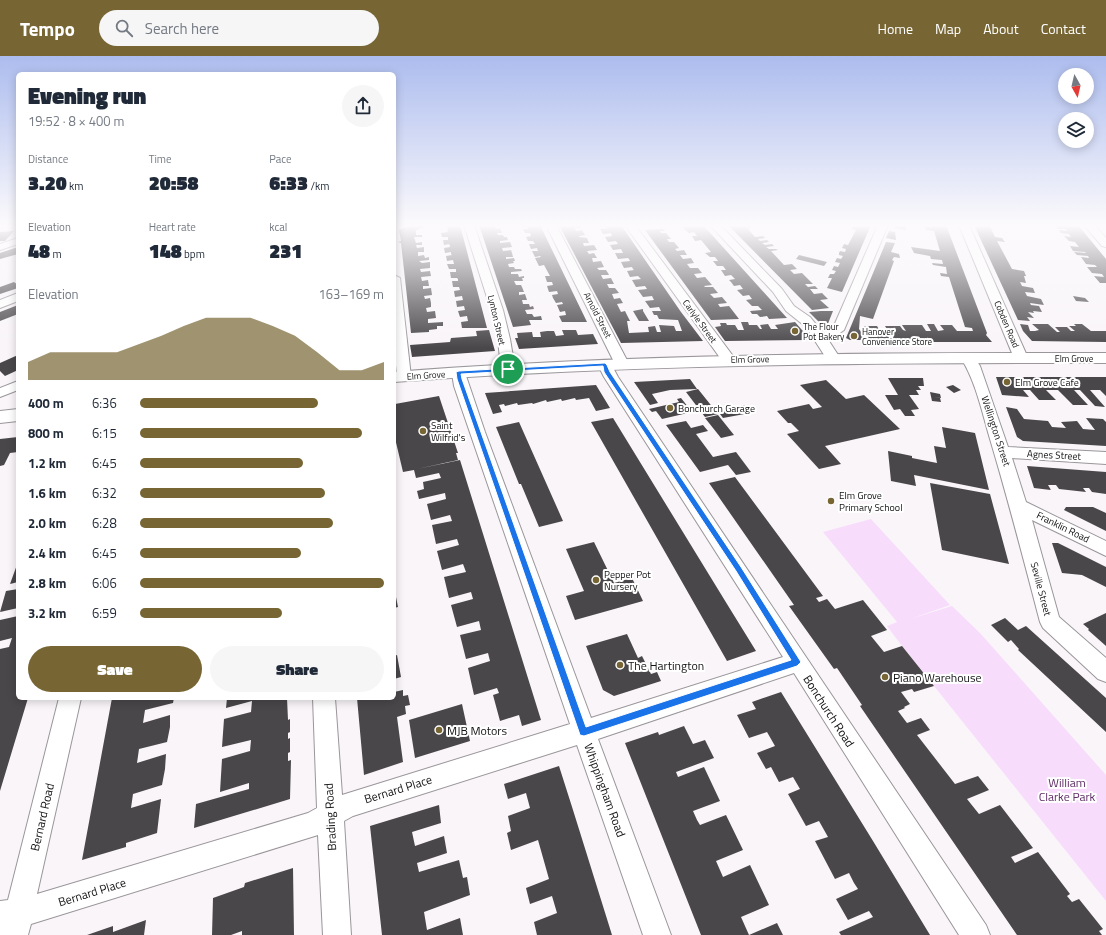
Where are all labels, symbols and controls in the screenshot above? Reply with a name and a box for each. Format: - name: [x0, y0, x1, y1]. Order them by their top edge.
- search box: [99, 10, 379, 46]
- text: Tempo: [20, 14, 75, 43]
- icon: search: [113, 17, 135, 39]
- text: Search here: [145, 17, 219, 40]
- text: Home: [878, 18, 913, 39]
- text: Map: [935, 18, 961, 39]
- text: About: [983, 18, 1019, 39]
- text: Contact: [1041, 18, 1086, 39]
- north arrow: [1058, 68, 1094, 104]
- map controls: [1058, 68, 1094, 148]
- text: Evening run: [28, 79, 146, 113]
- button: share: [342, 85, 384, 127]
- text: 19:52 · 8 × 400 m: [28, 111, 124, 131]
- button: layers: [1058, 112, 1094, 148]
- text: Distance: [28, 151, 68, 167]
- text: Time: [149, 151, 172, 167]
- text: Pace: [269, 151, 292, 167]
- text: 3.20: [28, 167, 67, 198]
- text: 20:58: [149, 167, 198, 198]
- text: 6:33: [269, 167, 308, 198]
- text: km: [67, 178, 84, 194]
- text: /km: [308, 178, 330, 194]
- text: Elevation: [28, 219, 71, 235]
- text: Heart rate: [149, 219, 196, 235]
- text: kcal: [269, 219, 287, 235]
- text: 48: [28, 235, 50, 266]
- text: 148: [149, 235, 182, 266]
- text: 231: [269, 235, 302, 266]
- text: m: [50, 246, 62, 262]
- text: bpm: [182, 246, 205, 262]
- text: Elevation: [28, 284, 79, 304]
- text: 163–169 m: [318, 284, 384, 304]
- street label: Arnold Street: [581, 290, 616, 341]
- street label: Lynton Street: [485, 294, 509, 347]
- street label: Carlyle Street: [680, 297, 721, 346]
- street label: Cobden Road: [991, 298, 1023, 350]
- place label: The Flour Pot Bakery: [803, 320, 845, 343]
- place label: Hanover Convenience Store: [862, 325, 932, 348]
- marker: The Flour Pot Bakery: [790, 326, 800, 336]
- marker: Hanover Convenience Store: [849, 331, 859, 341]
- pin: [491, 352, 525, 386]
- street label: Elm Grove: [731, 352, 770, 366]
- street label: Elm Grove: [1055, 352, 1094, 365]
- icon: arrive: [497, 358, 519, 380]
- street label: Elm Grove: [406, 367, 446, 383]
- place label: Elm Grove Cafe: [1015, 375, 1079, 390]
- marker: Elm Grove Cafe: [1002, 377, 1012, 387]
- text: 400 m: [28, 393, 64, 413]
- text: 6:36: [92, 393, 117, 413]
- street label: Wellington Street: [978, 394, 1015, 469]
- place label: Bonchurch Garage: [678, 401, 755, 416]
- marker: Bonchurch Garage: [665, 403, 675, 413]
- place label: Saint Wilfrid's: [431, 418, 466, 445]
- text: 800 m: [28, 423, 64, 443]
- text: 6:15: [92, 423, 117, 443]
- marker: Saint Wilfrid's: [418, 426, 428, 436]
- street label: Agnes Street: [1027, 446, 1082, 464]
- text: 1.2 km: [28, 453, 66, 473]
- text: 6:45: [92, 453, 117, 473]
- text: 1.6 km: [28, 483, 66, 503]
- text: 6:32: [92, 483, 117, 503]
- place label: Elm Grove Primary School: [839, 488, 902, 515]
- marker: Elm Grove Primary School: [826, 496, 836, 506]
- street label: Franklin Road: [1034, 508, 1092, 546]
- text: 2.0 km: [28, 513, 66, 533]
- text: 6:28: [92, 513, 117, 533]
- text: 2.4 km: [28, 543, 66, 563]
- text: 6:45: [92, 543, 117, 563]
- street label: Seville Street: [1027, 560, 1055, 618]
- place label: Pepper Pot Nursery: [604, 567, 651, 594]
- text: 2.8 km: [28, 573, 66, 593]
- text: 6:06: [92, 573, 117, 593]
- marker: Pepper Pot Nursery: [591, 575, 601, 585]
- text: 3.2 km: [28, 603, 66, 623]
- text: 6:59: [92, 603, 117, 623]
- button: Save: [28, 646, 202, 692]
- button: Share: [210, 646, 384, 692]
- place label: The Hartington: [628, 656, 704, 675]
- marker: The Hartington: [615, 660, 625, 670]
- place label: Piano Warehouse: [893, 668, 982, 687]
- street label: Bonchurch Road: [799, 671, 859, 751]
- marker: Piano Warehouse: [880, 672, 890, 682]
- place label: MJB Motors: [447, 721, 508, 740]
- marker: MJB Motors: [434, 725, 444, 735]
- street label: Whippingham Road: [579, 740, 631, 840]
- street label: Bernard Place: [362, 770, 434, 808]
- park label: William Clarke Park: [1039, 773, 1096, 806]
- street label: Bernard Road: [25, 781, 59, 853]
- street label: Brading Road: [319, 783, 341, 851]
- street label: Bernard Place: [56, 873, 128, 911]

